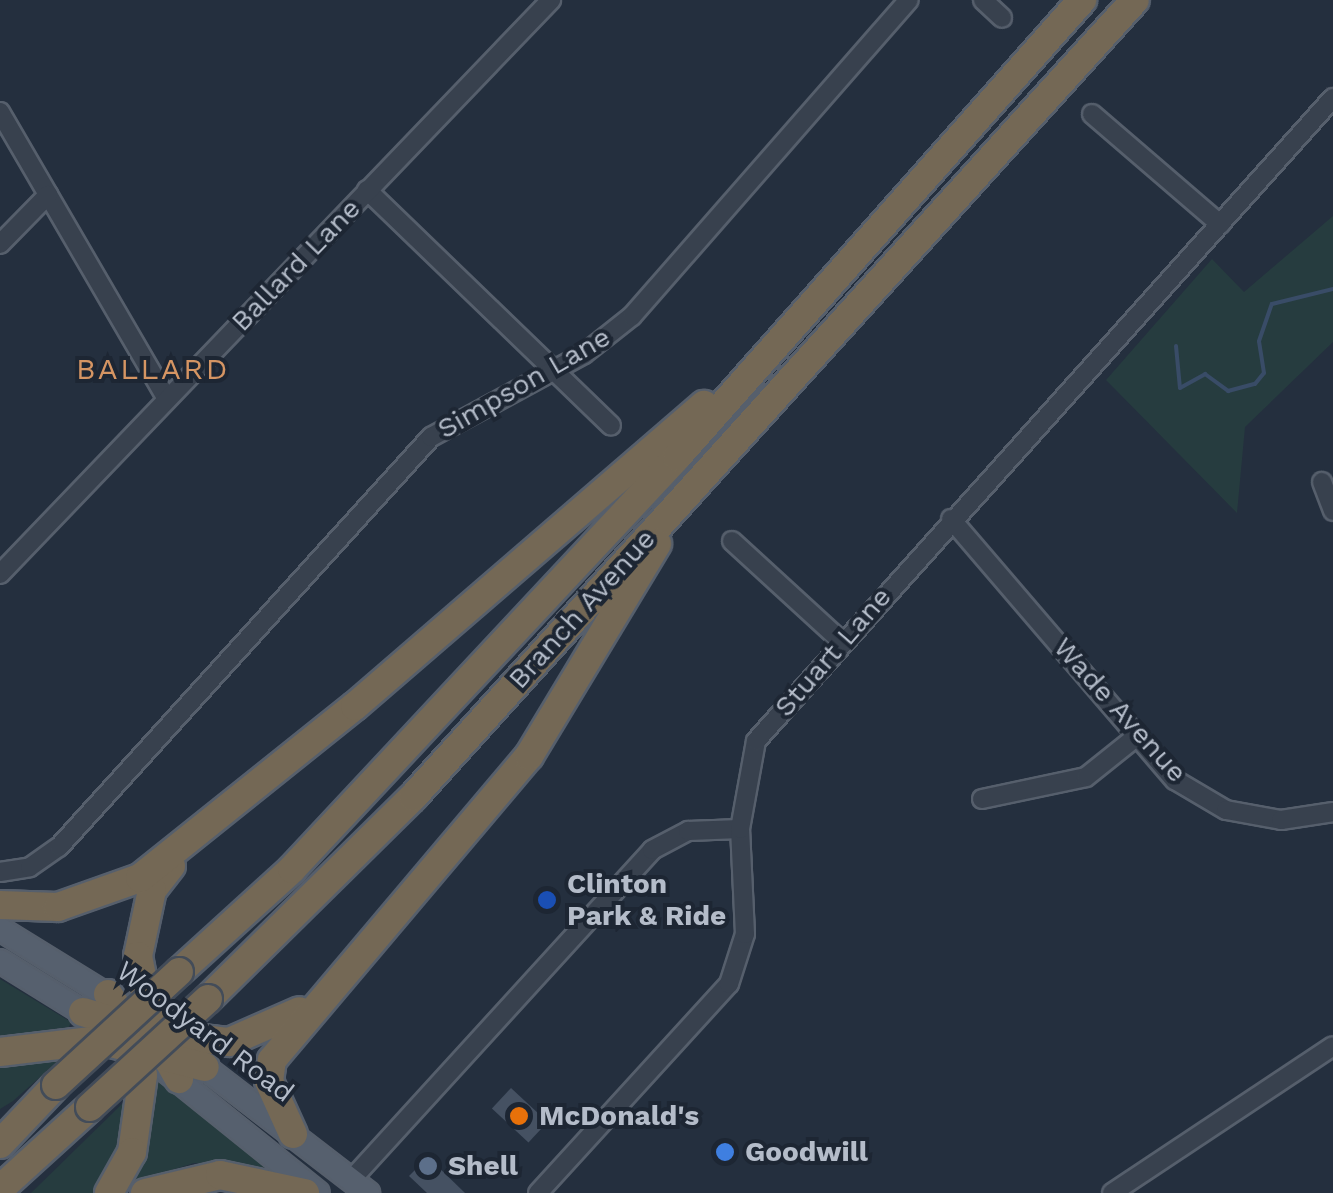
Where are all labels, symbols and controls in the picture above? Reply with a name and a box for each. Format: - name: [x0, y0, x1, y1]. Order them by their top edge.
- street label: Ballard Lane: [224, 192, 368, 338]
- street label: Simpson Lane: [432, 320, 616, 446]
- district label: BALLARD: [76, 351, 230, 387]
- street label: Branch Avenue: [501, 522, 663, 696]
- street label: Stuart Lane: [768, 580, 898, 724]
- street label: Wade Avenue: [1046, 630, 1194, 790]
- place label: Clinton Park & Ride: [567, 867, 727, 933]
- marker: Clinton Park & Ride: [536, 889, 558, 911]
- street label: Woodyard Road: [110, 954, 300, 1110]
- place label: McDonald's: [539, 1099, 699, 1133]
- marker: McDonald's: [508, 1105, 530, 1127]
- place label: Goodwill: [745, 1135, 868, 1169]
- marker: Goodwill: [714, 1141, 736, 1163]
- place label: Shell: [448, 1149, 518, 1183]
- marker: Shell: [417, 1155, 439, 1177]

